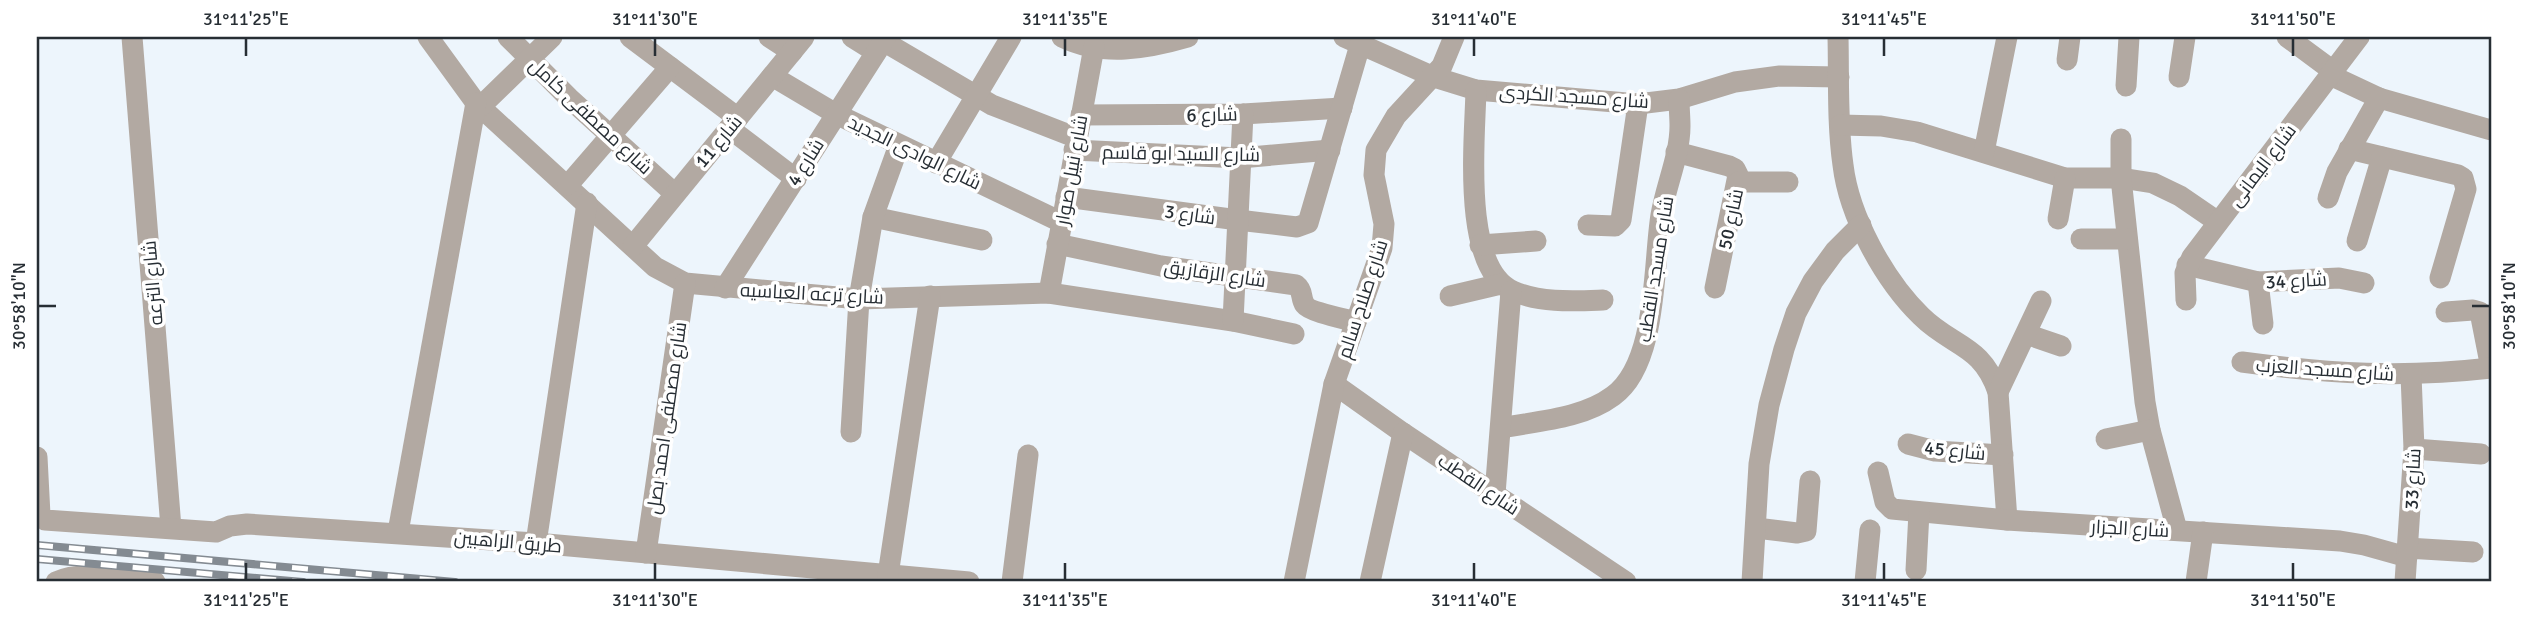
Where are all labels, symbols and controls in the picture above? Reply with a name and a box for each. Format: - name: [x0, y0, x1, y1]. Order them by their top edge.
- text: 31°11'25"E: [203, 8, 289, 30]
- text: 31°11'30"E: [612, 8, 698, 30]
- text: 31°11'35"E: [1022, 8, 1108, 30]
- text: 31°11'40"E: [1431, 8, 1517, 30]
- text: 31°11'45"E: [1841, 8, 1927, 30]
- text: 31°11'50"E: [2250, 8, 2336, 30]
- street label: شارع مصطفى كامل: [523, 53, 657, 181]
- street label: شارع مسجد الكردى: [1498, 80, 1650, 115]
- street label: شارع 6: [1186, 103, 1238, 128]
- street label: شارع 11: [690, 110, 748, 174]
- street label: شارع الوادى الجديد: [844, 110, 985, 196]
- street label: شارع نبيل صوار: [1050, 113, 1094, 228]
- street label: شارع اليمانى: [2224, 120, 2302, 212]
- street label: شارع 4: [782, 134, 830, 191]
- street label: شارع السيد ابو قاسم: [1102, 141, 1260, 168]
- street label: شارع 50: [1713, 187, 1750, 252]
- street label: شارع مسجد القطب: [1633, 194, 1680, 344]
- street label: شارع 3: [1163, 200, 1217, 231]
- street label: شارع صلاح سالم: [1332, 237, 1394, 362]
- street label: شارع الترعه: [137, 240, 170, 326]
- street label: شارع الزقازيق: [1162, 255, 1267, 294]
- text: 30°58'10"N: [8, 262, 30, 350]
- text: 30°58'10"N: [2498, 262, 2520, 350]
- street label: شارع 34: [2265, 267, 2327, 296]
- street label: شارع ترعه العباسيه: [739, 278, 885, 311]
- street label: شارع مصطفى احمد بصل: [642, 320, 693, 516]
- street label: شارع مسجد العزب: [2255, 353, 2395, 388]
- street label: شارع 45: [1923, 436, 1987, 467]
- street label: شارع 33: [2399, 448, 2428, 510]
- street label: شارع القطب: [1433, 449, 1524, 522]
- street label: شارع الجزار: [2089, 515, 2170, 544]
- street label: طريق الراهبين: [453, 525, 563, 559]
- text: 31°11'25"E: [203, 589, 289, 611]
- text: 31°11'30"E: [612, 589, 698, 611]
- text: 31°11'35"E: [1022, 589, 1108, 611]
- text: 31°11'40"E: [1431, 589, 1517, 611]
- text: 31°11'45"E: [1841, 589, 1927, 611]
- text: 31°11'50"E: [2250, 589, 2336, 611]

